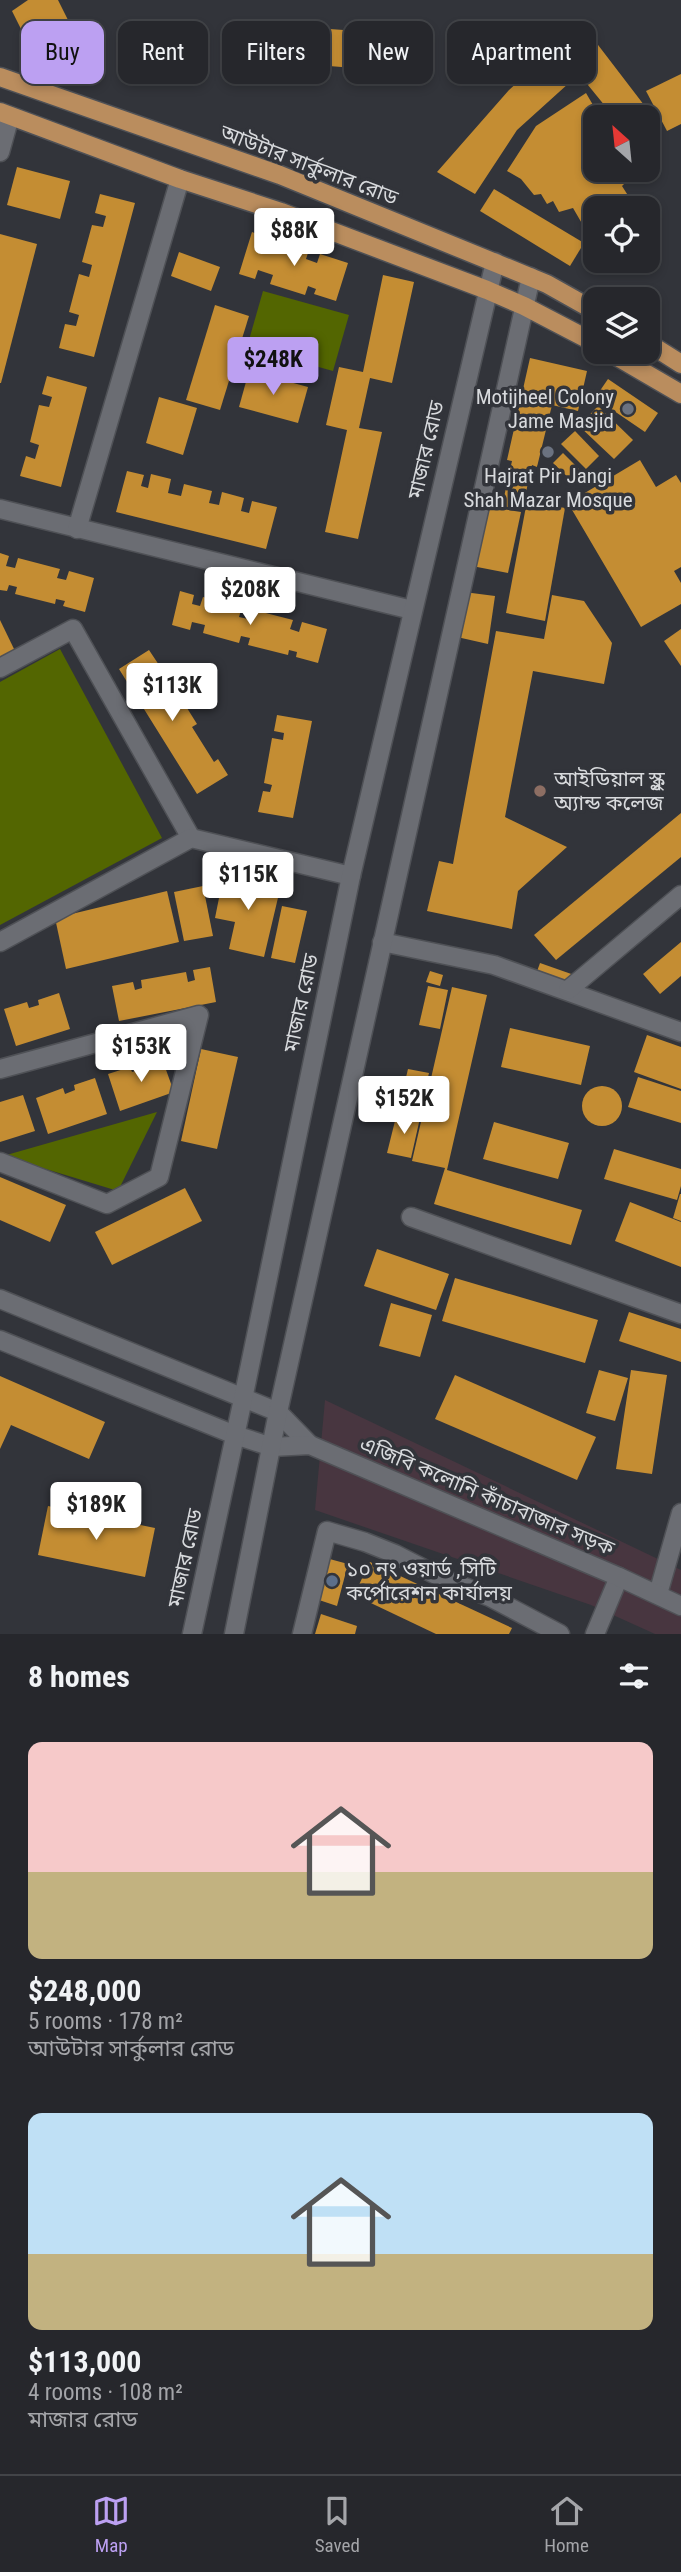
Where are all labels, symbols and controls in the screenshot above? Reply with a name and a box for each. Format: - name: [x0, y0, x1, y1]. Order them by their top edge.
- chip: Buy: [21, 21, 104, 84]
- chip: Rent: [118, 21, 208, 84]
- chip: Filters: [222, 21, 330, 84]
- chip: New: [344, 21, 433, 84]
- chip: Apartment: [447, 21, 596, 84]
- north arrow: [583, 105, 660, 182]
- map controls: [583, 105, 660, 364]
- street label: আউটার সার্কুলার রোড: [216, 119, 402, 210]
- button: locate: [583, 196, 660, 273]
- pin: $88K: [253, 208, 335, 268]
- text: $88K: [270, 217, 318, 244]
- button: layers: [583, 287, 660, 364]
- pin: $248K: [224, 338, 322, 397]
- text: $248K: [243, 346, 303, 373]
- place label: Motijheel Colony Jame Masjid: [476, 385, 614, 433]
- street label: মাজার রোড: [403, 398, 449, 502]
- marker: Motijheel Colony Jame Masjid: [620, 401, 636, 417]
- marker: Hajrat Pir Jangi Shah Mazar Mosque: [540, 444, 556, 460]
- place label: Hajrat Pir Jangi Shah Mazar Mosque: [464, 464, 633, 512]
- pin: $208K: [201, 568, 299, 627]
- text: $208K: [220, 576, 280, 603]
- pin: $113K: [123, 664, 221, 723]
- text: $113K: [142, 672, 202, 699]
- place label: আইডিয়াল স্কুল অ্যান্ড কলেজ: [553, 767, 665, 815]
- marker: আইডিয়াল স্কুল অ্যান্ড কলেজ: [532, 783, 548, 799]
- pin: $115K: [199, 852, 297, 912]
- text: $115K: [218, 861, 278, 888]
- street label: মাজার রোড: [279, 951, 323, 1055]
- pin: $153K: [92, 1024, 190, 1084]
- text: $153K: [111, 1033, 171, 1060]
- pin: $152K: [355, 1076, 453, 1136]
- text: $152K: [374, 1085, 434, 1112]
- street label: এজিবি কলোনি কাঁচাবাজার সড়ক: [356, 1431, 619, 1561]
- pin: $189K: [47, 1482, 145, 1542]
- text: $189K: [66, 1491, 126, 1518]
- street label: মাজার রোড: [163, 1506, 207, 1610]
- place label: ১০ নং ওয়ার্ড ,সিটি কর্পোরেশন কার্যালয়: [345, 1556, 513, 1605]
- marker: ১০ নং ওয়ার্ড ,সিটি কর্পোরেশন কার্যালয়: [324, 1573, 340, 1589]
- icon: filters: [615, 1657, 653, 1695]
- text: 8 homes: [28, 1659, 130, 1694]
- icon: home: [278, 1788, 404, 1914]
- text: $248,000: [28, 1973, 141, 2008]
- text: 5 rooms · 178 m²: [28, 2008, 183, 2035]
- text: আউটার সার্কুলার রোড: [28, 2035, 234, 2062]
- icon: home: [278, 2159, 404, 2285]
- text: $113,000: [28, 2344, 141, 2379]
- text: 4 rooms · 108 m²: [28, 2379, 183, 2406]
- text: মাজার রোড: [28, 2406, 138, 2433]
- tab: Map: [92, 2492, 130, 2557]
- tab: Saved: [315, 2492, 360, 2557]
- tab: Home: [544, 2492, 589, 2557]

